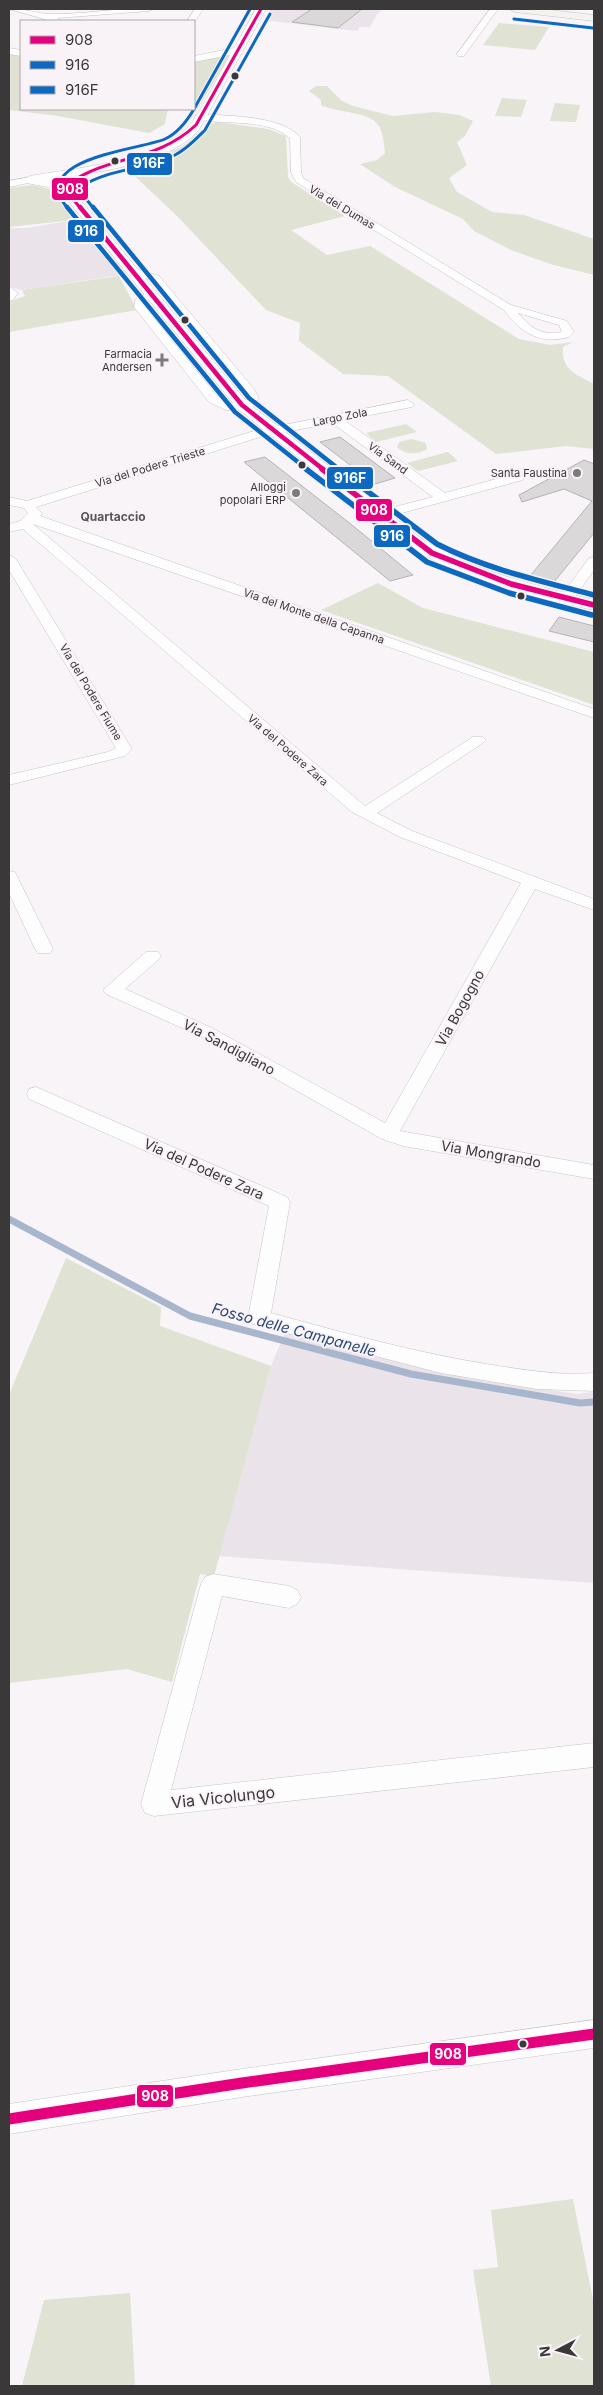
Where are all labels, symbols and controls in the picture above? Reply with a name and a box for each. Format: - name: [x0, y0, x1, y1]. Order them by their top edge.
- legend: [20, 20, 195, 110]
- text: 908: [65, 30, 93, 49]
- text: 916: [65, 55, 90, 74]
- unlabelled marker: [230, 71, 240, 81]
- text: 916F: [65, 80, 99, 99]
- line badge: 916F: [126, 152, 173, 176]
- text: 916F: [133, 154, 165, 171]
- unlabelled marker: [110, 156, 120, 166]
- line badge: 908: [51, 177, 89, 201]
- text: 908: [56, 180, 84, 197]
- street label: Via dei Dumas: [306, 182, 378, 232]
- line badge: 916: [67, 219, 105, 243]
- text: 916: [74, 222, 98, 239]
- unlabelled marker: [180, 315, 190, 325]
- place label: Farmacia Andersen: [102, 347, 152, 374]
- marker: Farmacia Andersen: [156, 354, 168, 366]
- street label: Largo Zola: [312, 405, 368, 429]
- street label: Via Sand: [365, 439, 411, 477]
- street label: Via del Podere Trieste: [93, 444, 207, 490]
- unlabelled marker: [297, 460, 307, 470]
- line badge: 916F: [326, 466, 374, 490]
- place label: Santa Faustina: [491, 466, 567, 480]
- marker: Santa Faustina: [571, 467, 583, 479]
- text: 916F: [334, 469, 366, 486]
- place label: Alloggi popolari ERP: [220, 480, 286, 507]
- marker: Alloggi popolari ERP: [290, 487, 302, 499]
- line badge: 908: [355, 498, 393, 522]
- text: 908: [360, 501, 388, 518]
- district label: Quartaccio: [80, 509, 146, 524]
- line badge: 916: [373, 524, 411, 548]
- text: 916: [380, 527, 404, 544]
- street label: Via del Monte della Capanna: [241, 585, 387, 647]
- unlabelled marker: [516, 591, 526, 601]
- street label: Via del Podere Fiume: [57, 641, 125, 743]
- street label: Via del Podere Zara: [245, 711, 331, 789]
- street label: Via Bogogno: [432, 967, 488, 1049]
- street label: Via Sandigliano: [180, 1015, 278, 1078]
- street label: Via del Podere Zara: [141, 1134, 267, 1203]
- street label: Via Mongrando: [440, 1136, 542, 1171]
- water label: Fosso delle Campanelle: [210, 1298, 378, 1361]
- street label: Via Vicolungo: [170, 1782, 276, 1812]
- unlabelled marker: [518, 2039, 528, 2049]
- line badge: 908: [429, 2042, 467, 2066]
- text: 908: [434, 2045, 462, 2062]
- line badge: 908: [136, 2084, 174, 2108]
- text: 908: [141, 2087, 169, 2104]
- north arrow: [533, 2325, 583, 2375]
- text: N: [536, 2345, 554, 2358]

